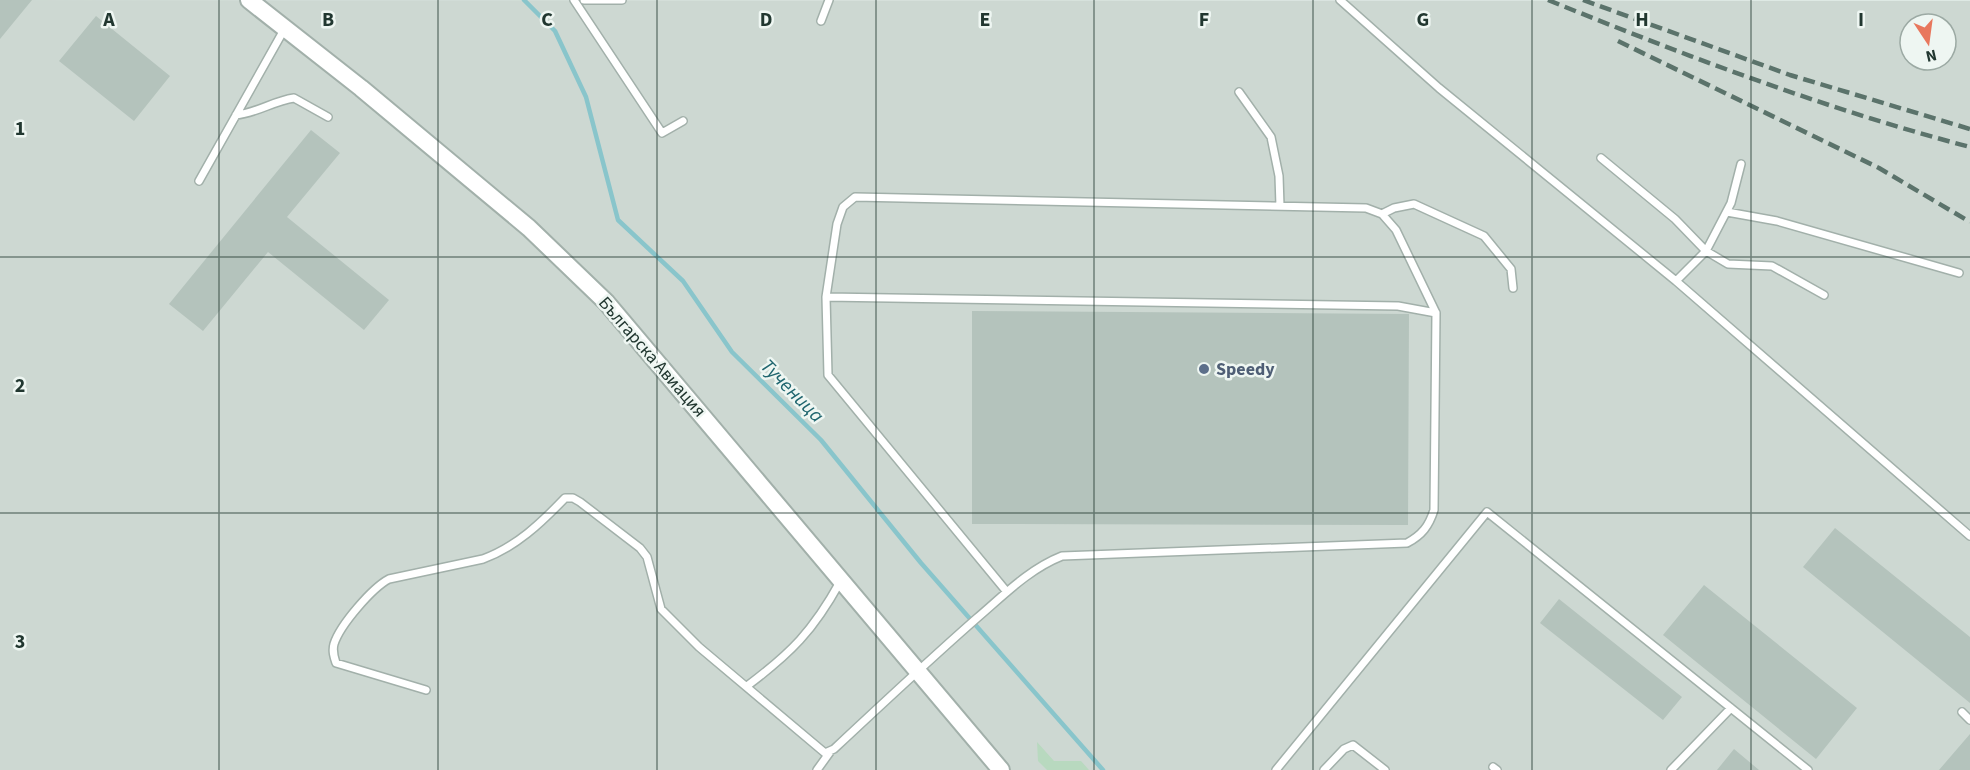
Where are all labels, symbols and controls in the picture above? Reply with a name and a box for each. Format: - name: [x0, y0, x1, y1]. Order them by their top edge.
- text: A: [102, 6, 115, 34]
- text: B: [322, 6, 334, 34]
- text: C: [541, 6, 553, 34]
- text: D: [760, 6, 772, 34]
- text: E: [980, 6, 990, 34]
- text: F: [1199, 6, 1209, 34]
- text: G: [1417, 6, 1429, 34]
- text: H: [1635, 6, 1649, 34]
- text: I: [1858, 6, 1864, 34]
- north arrow: [1898, 12, 1958, 72]
- text: N: [1923, 44, 1939, 68]
- text: 1: [15, 115, 25, 143]
- street label: Българска Авиация: [592, 291, 712, 423]
- water label: Тученица: [754, 353, 830, 429]
- place label: Speedy: [1216, 357, 1275, 382]
- marker: Speedy: [1197, 362, 1211, 376]
- text: 2: [15, 372, 25, 400]
- text: 3: [15, 628, 25, 656]

